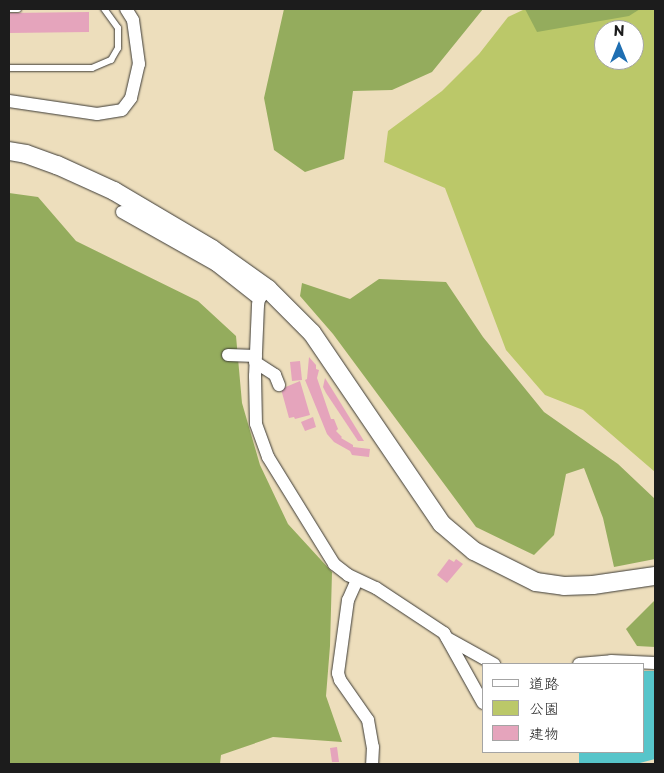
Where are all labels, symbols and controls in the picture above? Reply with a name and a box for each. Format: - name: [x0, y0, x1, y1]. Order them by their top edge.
- north arrow: [594, 20, 644, 70]
- text: N: [613, 20, 625, 41]
- legend: [482, 663, 644, 753]
- text: 道路: [529, 671, 559, 694]
- text: 公園: [529, 696, 559, 719]
- text: 建物: [529, 721, 559, 744]

